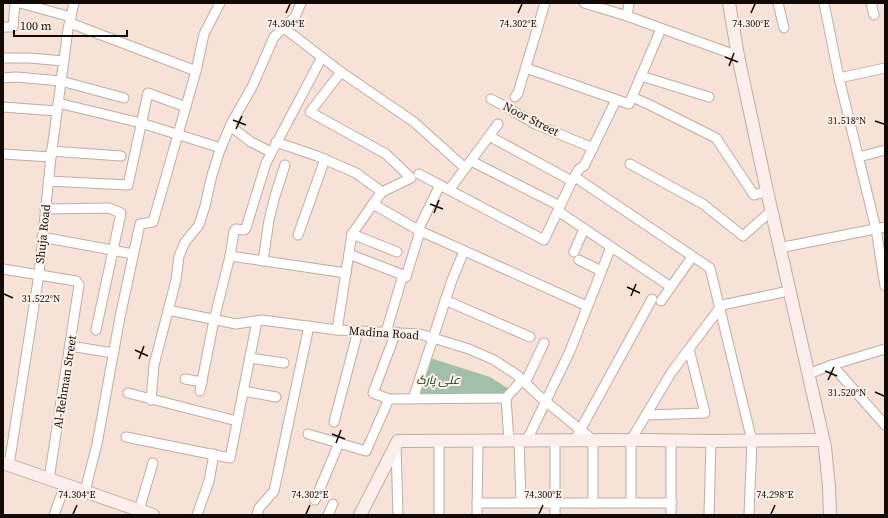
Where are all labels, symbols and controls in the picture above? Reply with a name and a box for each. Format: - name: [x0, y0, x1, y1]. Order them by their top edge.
- scale bar: [14, 12, 127, 38]
- text: 74.304°E: [267, 17, 305, 30]
- text: 74.302°E: [499, 17, 537, 30]
- text: 74.300°E: [732, 17, 770, 30]
- text: 100 m: [20, 18, 52, 34]
- street label: Noor Street: [500, 98, 562, 140]
- text: 31.518°N: [828, 114, 866, 127]
- street label: Shuja Road: [32, 203, 54, 264]
- text: 31.522°N: [22, 292, 60, 305]
- street label: Madina Road: [348, 323, 420, 343]
- street label: Al-Rehman Street: [50, 334, 80, 430]
- park label: علی پارک: [416, 372, 461, 388]
- text: 31.520°N: [828, 386, 866, 399]
- text: 74.304°E: [58, 488, 96, 501]
- text: 74.302°E: [291, 488, 329, 501]
- text: 74.300°E: [524, 488, 562, 501]
- text: 74.298°E: [756, 488, 794, 501]

